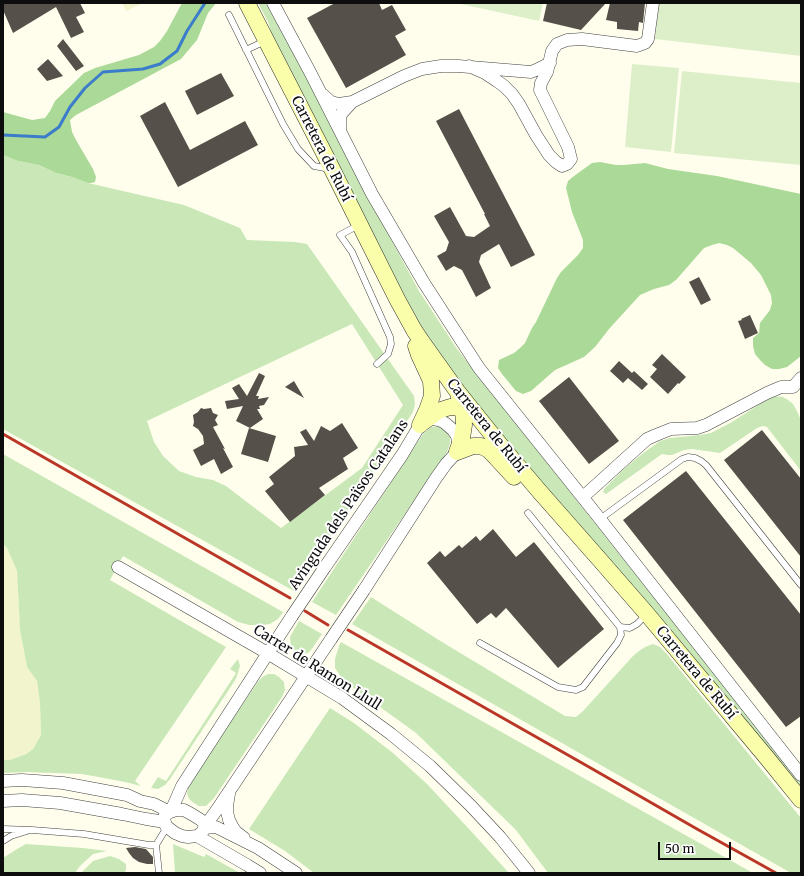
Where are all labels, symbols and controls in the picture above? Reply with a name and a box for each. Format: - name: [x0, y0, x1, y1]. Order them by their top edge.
- street label: Carretera de Rubí: [287, 94, 355, 204]
- street label: Carretera de Rubí: [443, 376, 529, 476]
- street label: Avinguda dels Països Catalans: [286, 417, 412, 593]
- street label: Carrer de Ramon Llull: [250, 622, 384, 714]
- street label: Carretera de Rubí: [652, 623, 740, 723]
- scale bar: [660, 834, 733, 860]
- text: 50 m: [665, 841, 694, 856]

